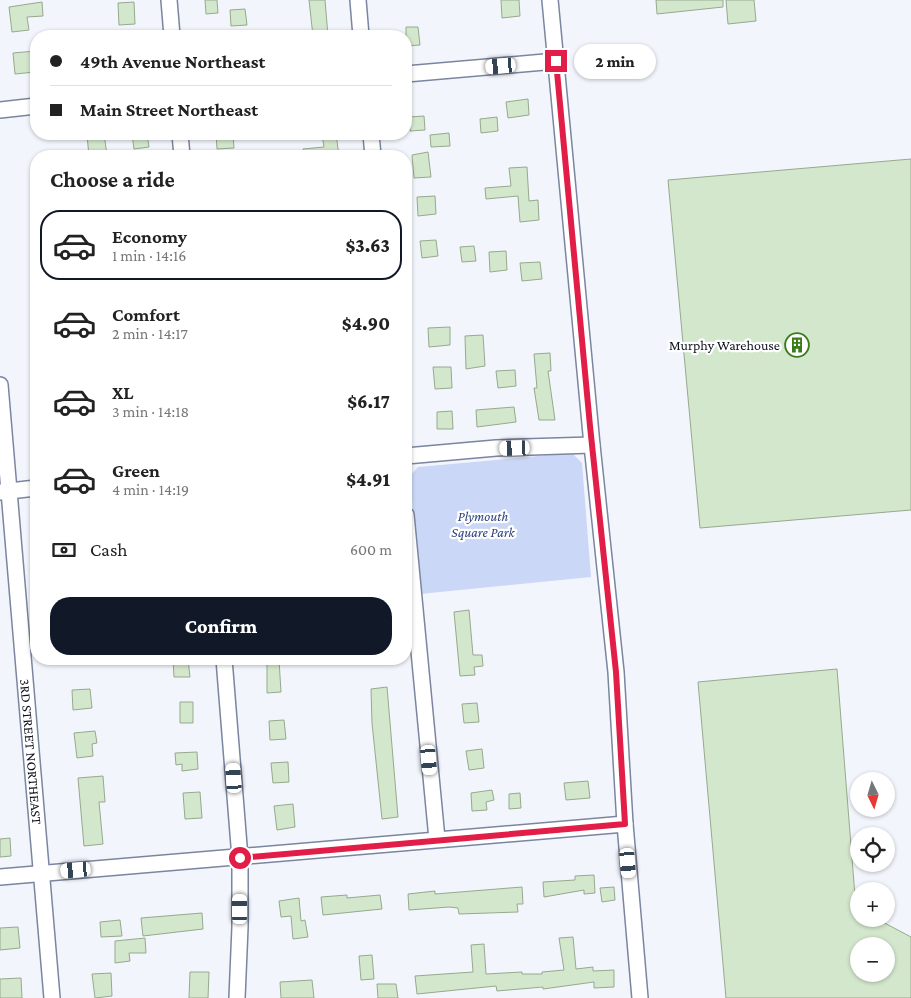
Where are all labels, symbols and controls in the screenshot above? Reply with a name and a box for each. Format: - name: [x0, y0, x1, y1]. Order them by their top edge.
- callout: 2 min: [574, 44, 656, 78]
- route end: [545, 50, 567, 72]
- text: 49th Avenue Northeast: [80, 51, 265, 72]
- text: 2 min: [595, 53, 635, 70]
- car: [485, 57, 516, 75]
- text: Main Street Northeast: [80, 99, 258, 120]
- text: Choose a ride: [50, 167, 175, 192]
- icon: car: [52, 223, 97, 268]
- text: Economy: [112, 226, 187, 247]
- text: $3.63: [346, 235, 390, 256]
- text: 1 min · 14:16: [112, 247, 186, 264]
- icon: car: [52, 301, 97, 346]
- text: Comfort: [112, 304, 180, 325]
- text: $4.90: [342, 313, 390, 334]
- text: 2 min · 14:17: [112, 325, 188, 342]
- building icon: Murphy Warehouse: [784, 332, 810, 358]
- place label: Murphy Warehouse: [669, 337, 780, 353]
- icon: car: [52, 379, 97, 424]
- text: XL: [112, 382, 134, 403]
- text: $6.17: [347, 391, 390, 412]
- text: 3 min · 14:18: [112, 403, 189, 420]
- car: [499, 440, 530, 456]
- icon: car: [52, 457, 97, 502]
- text: Green: [112, 460, 160, 481]
- text: $4.91: [346, 469, 390, 490]
- text: 4 min · 14:19: [112, 481, 189, 498]
- park label: Plymouth Square Park: [451, 508, 516, 540]
- icon: cash: [50, 536, 78, 564]
- text: Cash: [90, 539, 128, 560]
- text: 600 m: [350, 541, 392, 558]
- button: Confirm: [50, 597, 392, 655]
- street label: 3RD STREET NORTHEAST: [17, 678, 45, 826]
- car: [420, 744, 437, 776]
- car: [225, 763, 242, 793]
- north arrow: [850, 772, 895, 818]
- map controls: [850, 772, 895, 982]
- button: locate: [850, 827, 895, 872]
- route start: [229, 847, 251, 869]
- car: [619, 847, 636, 879]
- car: [60, 861, 91, 879]
- button: +: [850, 882, 895, 927]
- car: [232, 894, 247, 924]
- button: −: [850, 937, 895, 982]

